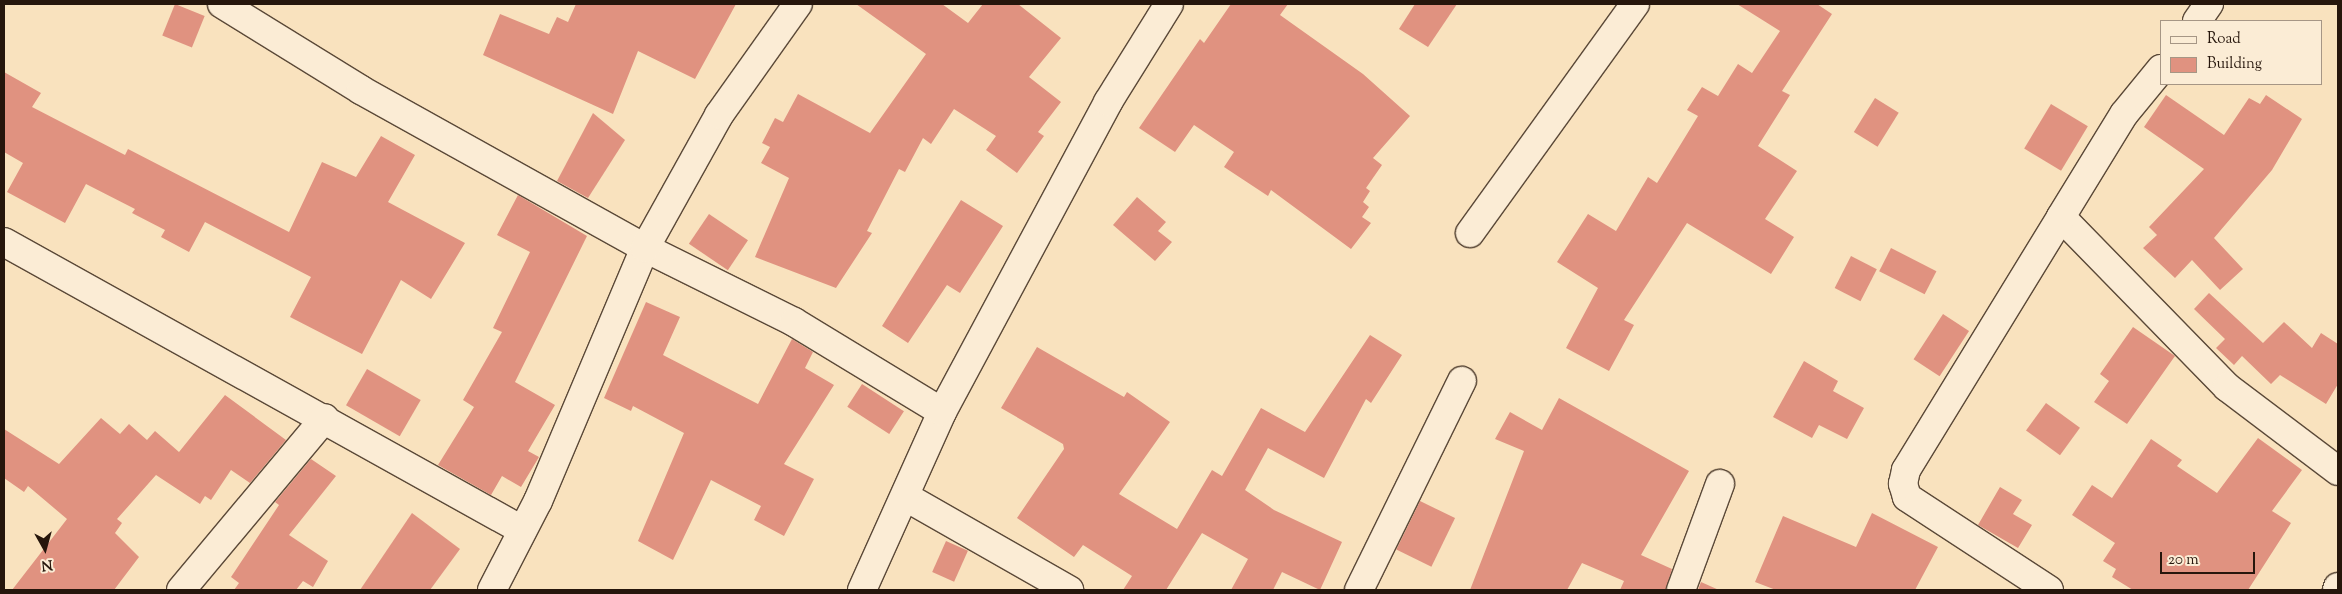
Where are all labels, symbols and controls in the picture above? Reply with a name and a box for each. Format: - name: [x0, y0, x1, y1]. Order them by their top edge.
- legend: [2160, 20, 2322, 85]
- text: Road: [2207, 29, 2241, 50]
- text: Building: [2207, 54, 2262, 75]
- north arrow: [20, 524, 70, 574]
- scale bar: [2162, 542, 2257, 574]
- text: 20 m: [2168, 550, 2199, 571]
- text: N: [40, 553, 54, 574]

